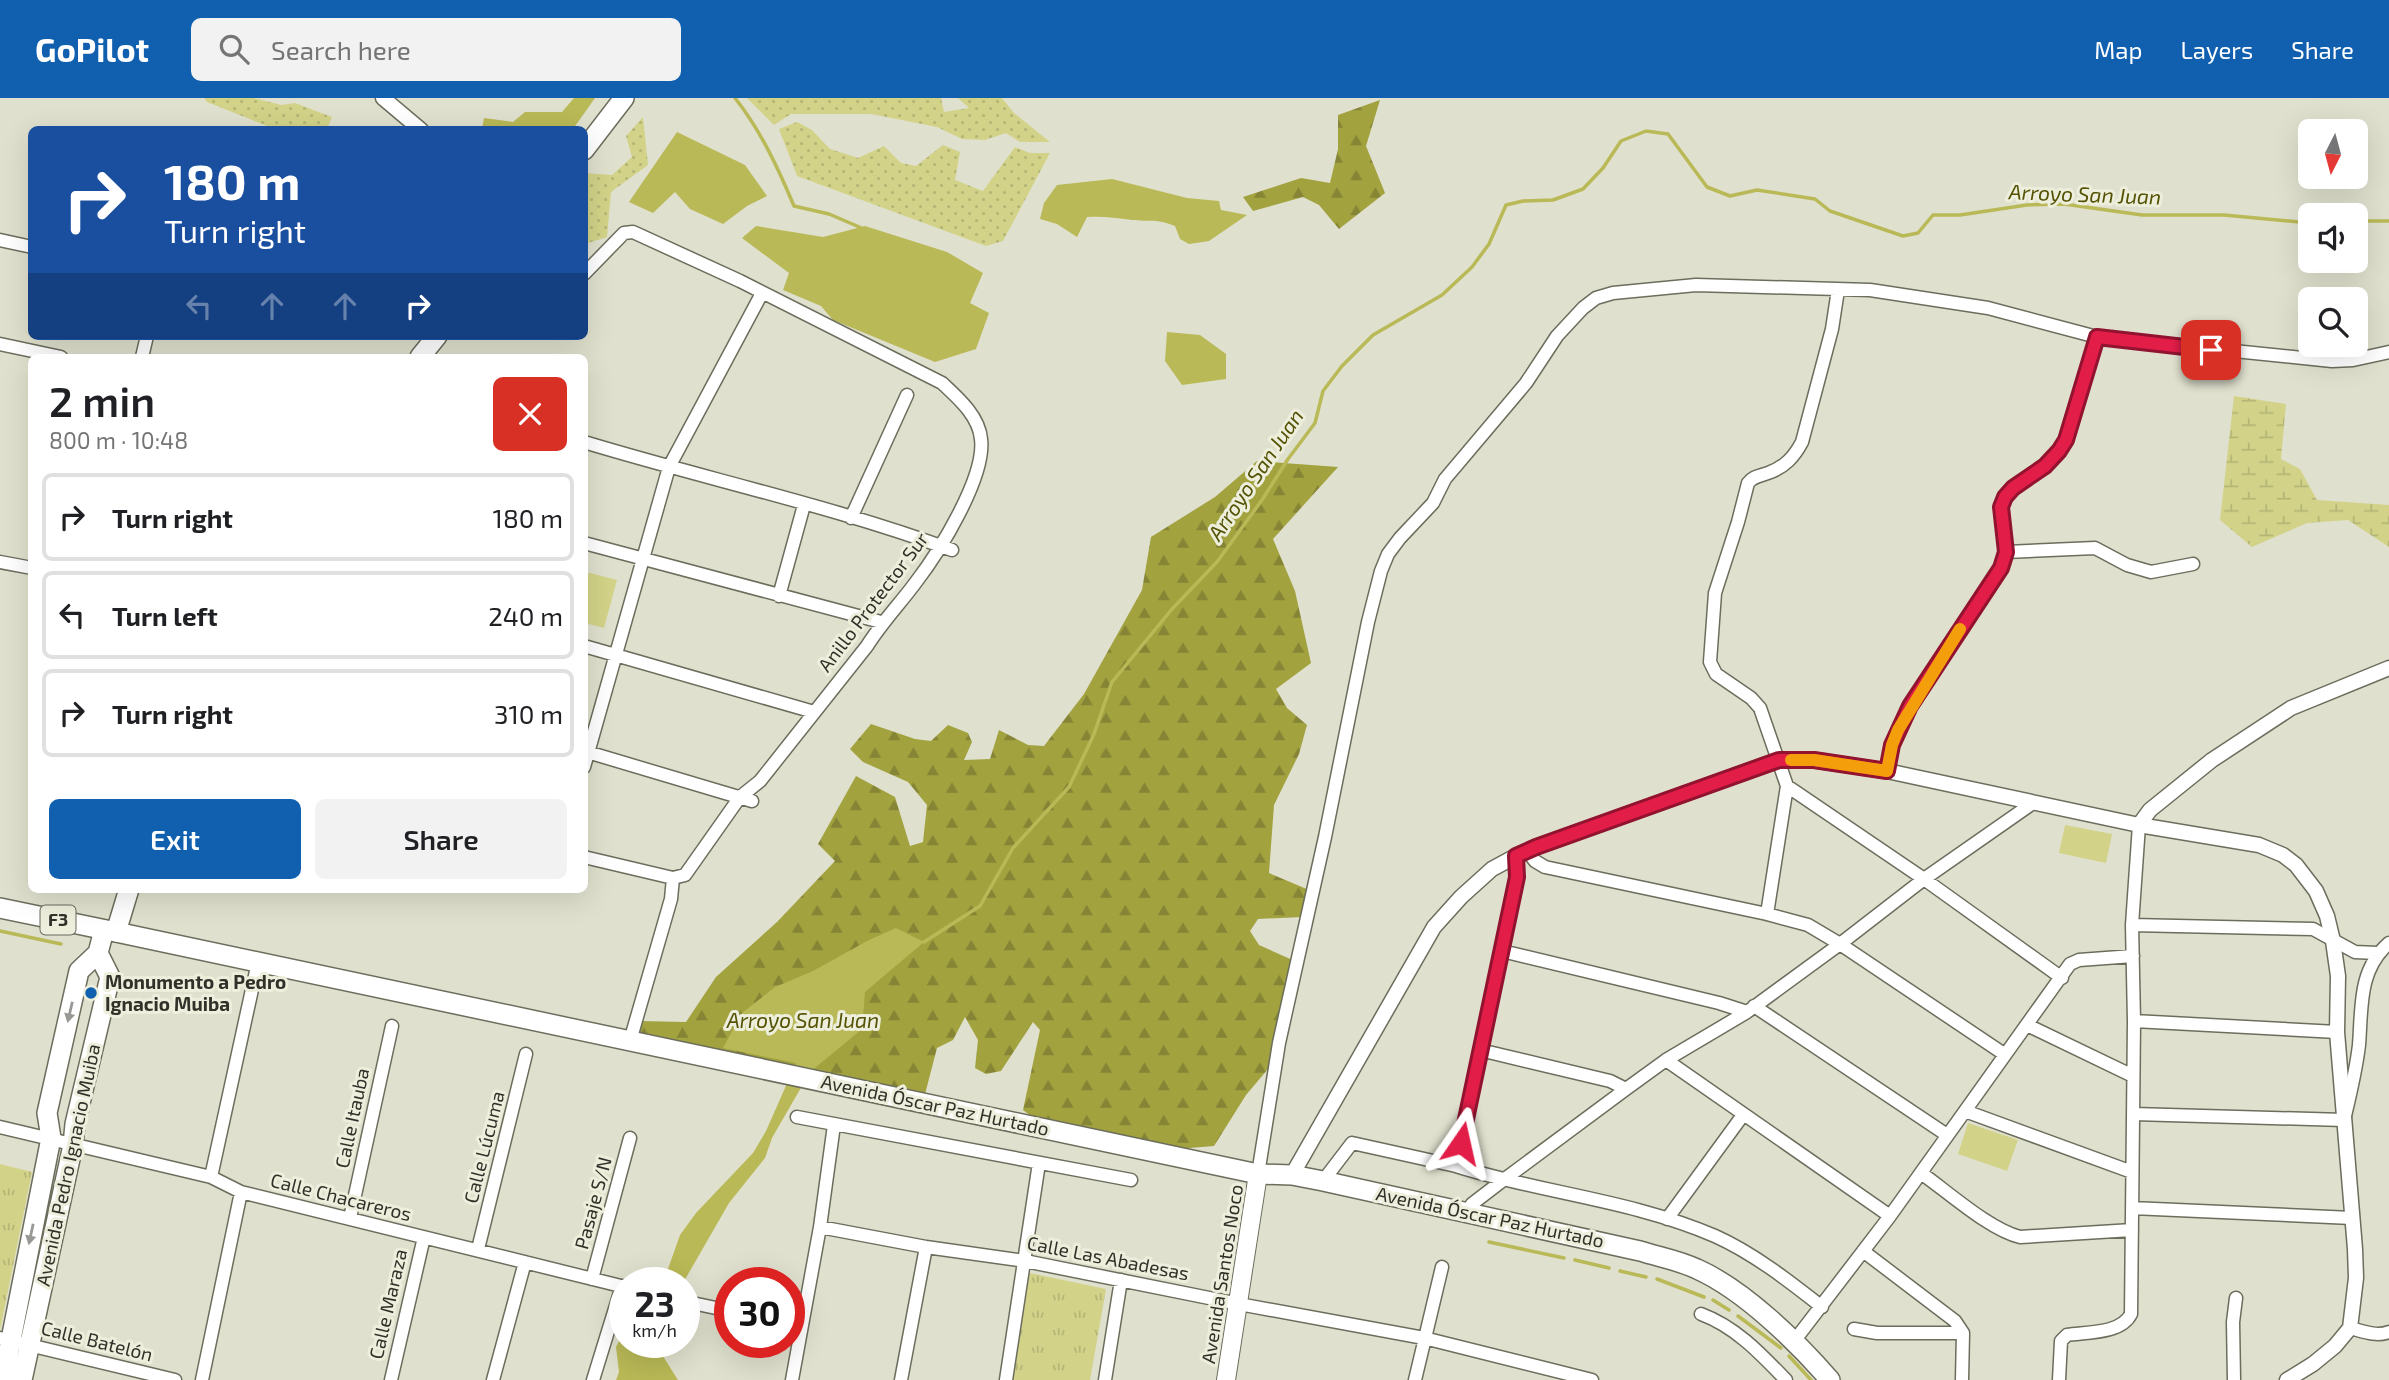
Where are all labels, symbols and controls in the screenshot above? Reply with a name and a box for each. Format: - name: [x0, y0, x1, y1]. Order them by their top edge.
- search box: [191, 18, 681, 81]
- text: GoPilot: [35, 29, 149, 69]
- icon: search: [215, 30, 253, 68]
- text: Search here: [271, 34, 411, 65]
- text: Map: [2094, 35, 2142, 64]
- text: Layers: [2180, 35, 2253, 64]
- text: Share: [2291, 35, 2354, 64]
- north arrow: [2298, 119, 2368, 189]
- map controls: [2298, 119, 2368, 357]
- text: 180 m: [164, 151, 300, 210]
- icon: right: [49, 154, 140, 245]
- water label: Arroyo San Juan: [2007, 178, 2162, 210]
- button: sound: [2298, 203, 2368, 273]
- text: Turn right: [164, 211, 306, 249]
- icon: left: [180, 287, 218, 325]
- icon: ahead: [253, 287, 291, 325]
- icon: ahead: [326, 287, 364, 325]
- icon: right: [399, 287, 437, 325]
- button: search: [2298, 287, 2368, 357]
- pin: [2181, 320, 2241, 380]
- icon: arrive: [2192, 331, 2230, 369]
- text: 2 min: [49, 375, 155, 425]
- button: close: [493, 377, 567, 451]
- water label: Arroyo San Juan: [1201, 404, 1309, 546]
- text: 800 m · 10:48: [49, 426, 188, 454]
- icon: right: [53, 498, 91, 536]
- text: Turn right: [112, 502, 233, 533]
- text: 180 m: [493, 502, 563, 533]
- street label: Anillo Protector Sur: [813, 527, 933, 676]
- icon: left: [53, 596, 91, 634]
- text: Turn left: [112, 600, 218, 631]
- text: 240 m: [488, 600, 563, 631]
- icon: right: [53, 694, 91, 732]
- text: Turn right: [112, 698, 233, 729]
- text: 310 m: [494, 698, 563, 729]
- button: Exit: [49, 799, 301, 879]
- button: Share: [315, 799, 567, 879]
- road number: F3: [41, 906, 76, 934]
- place label: Monumento a Pedro Ignacio Muiba: [105, 970, 286, 1015]
- marker: Monumento a Pedro Ignacio Muiba: [83, 985, 99, 1001]
- one-way arrow: [64, 1001, 75, 1023]
- water label: Arroyo San Juan: [726, 1007, 879, 1033]
- street label: Avenida Pedro Ignacio Muiba: [31, 1042, 104, 1288]
- street label: Calle Itauba: [330, 1066, 373, 1170]
- street label: Avenida Óscar Paz Hurtado: [819, 1069, 1051, 1140]
- street label: Calle Lúcuma: [458, 1088, 509, 1205]
- position arrow: [1424, 1106, 1498, 1180]
- street label: Pasaje S/N: [569, 1154, 616, 1252]
- street label: Calle Chacareros: [268, 1168, 414, 1225]
- street label: Avenida Óscar Paz Hurtado: [1374, 1181, 1606, 1252]
- street label: Avenida Santos Noco: [1196, 1183, 1247, 1365]
- one-way arrow: [26, 1223, 37, 1245]
- street label: Calle Las Abadesas: [1025, 1231, 1191, 1284]
- street label: Calle Maraza: [364, 1247, 411, 1361]
- speed limit sign: 30: [714, 1267, 805, 1358]
- text: 23: [634, 1282, 675, 1324]
- street label: Calle Batelón: [39, 1316, 155, 1365]
- text: km/h: [632, 1319, 677, 1341]

